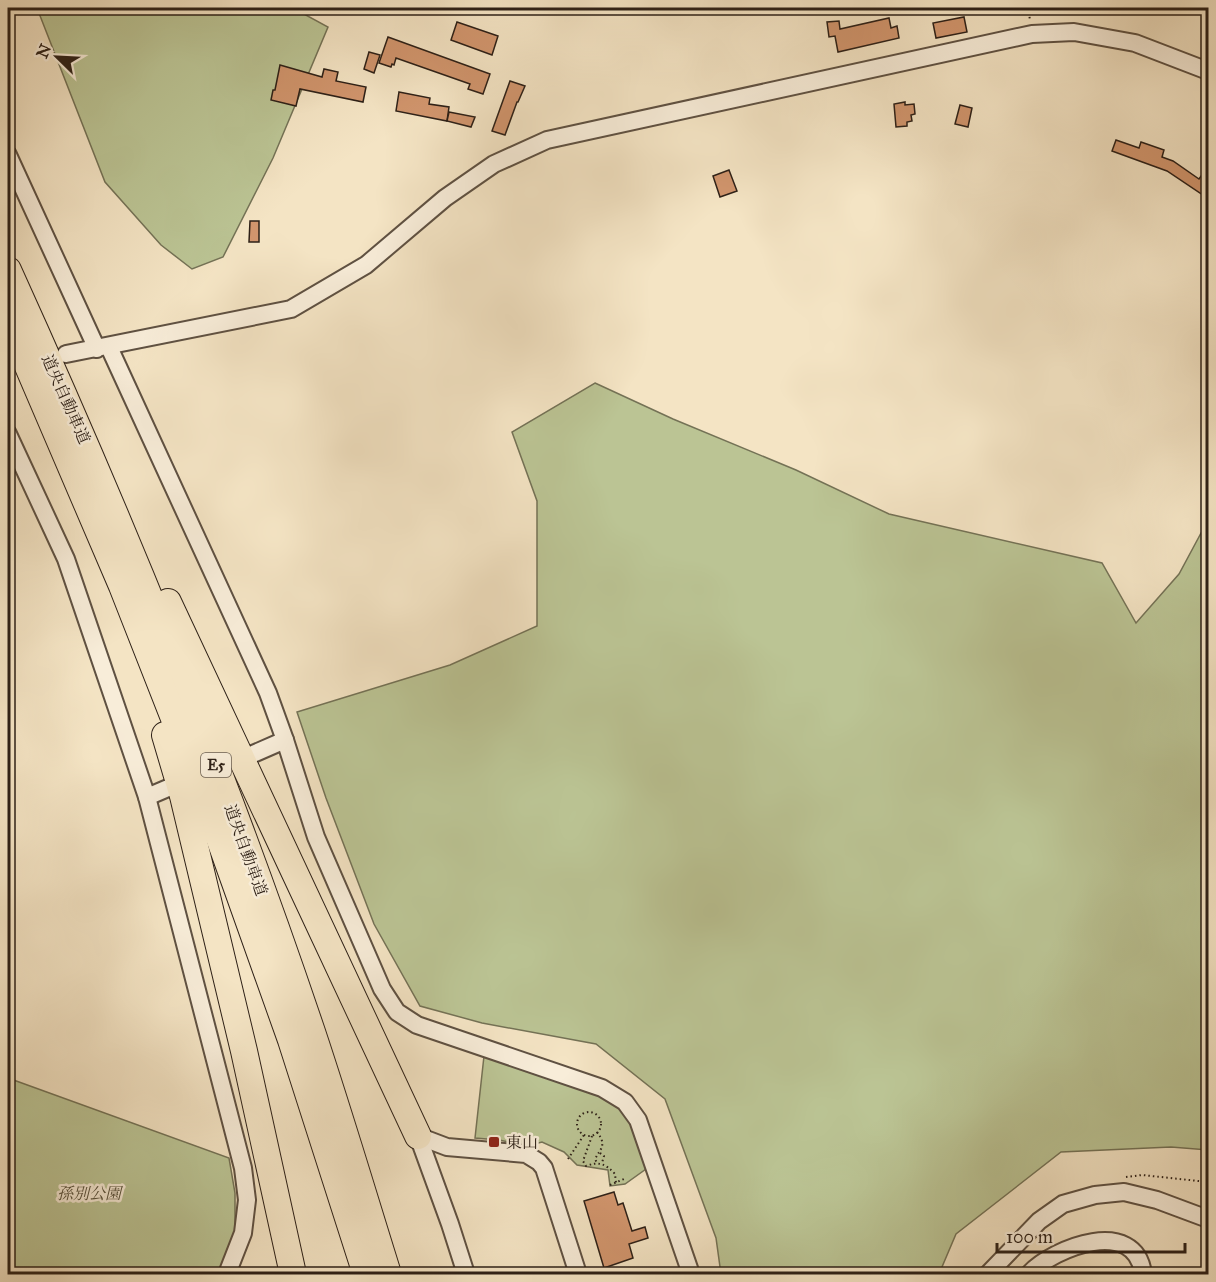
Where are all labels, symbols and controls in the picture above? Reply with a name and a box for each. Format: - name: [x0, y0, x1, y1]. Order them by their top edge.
- north arrow: [27, 27, 87, 87]
- text: N: [32, 41, 55, 61]
- street label: 道央自動車道: [38, 351, 94, 447]
- road number: E5: [201, 753, 231, 777]
- street label: 道央自動車道: [221, 802, 271, 898]
- place label: 東山: [506, 1133, 538, 1152]
- marker: 東山: [487, 1135, 501, 1149]
- park label: 孫別公園: [57, 1184, 124, 1203]
- scale bar: [997, 1216, 1184, 1254]
- text: 100 m: [1006, 1226, 1053, 1248]

